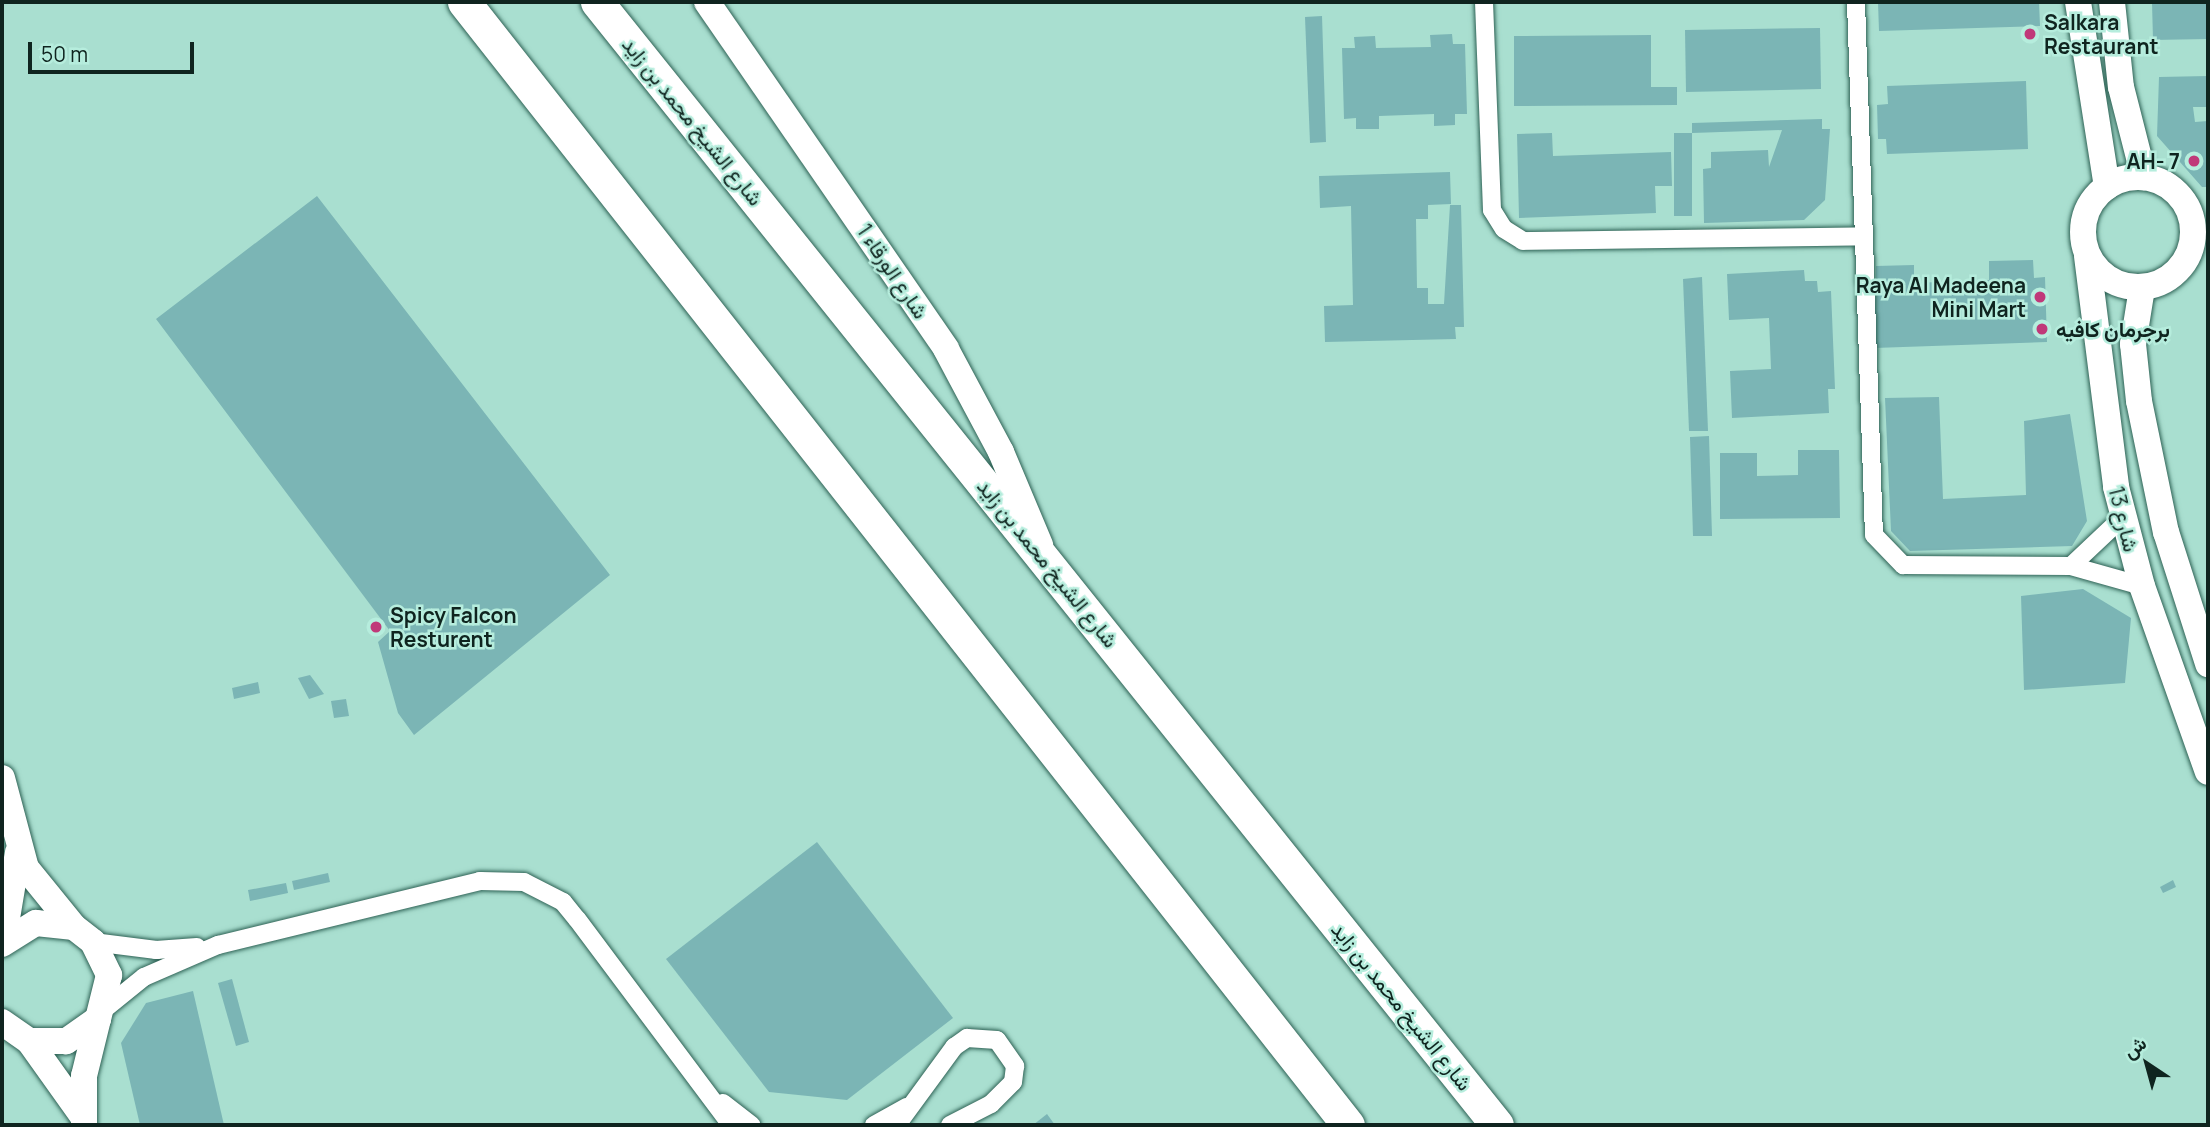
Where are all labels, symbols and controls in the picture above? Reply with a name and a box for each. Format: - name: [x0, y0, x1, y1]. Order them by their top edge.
- place label: Salkara Restaurant: [2044, 9, 2159, 59]
- marker: Salkara Restaurant: [2022, 26, 2038, 42]
- scale bar: [32, 28, 198, 72]
- street label: شارع الشيخ محمد بن زايد: [617, 32, 769, 210]
- text: 50 m: [41, 40, 88, 68]
- place label: AH- 7: [2127, 148, 2180, 174]
- marker: AH- 7: [2186, 153, 2202, 169]
- street label: شارع الورقاء 1: [852, 219, 934, 323]
- place label: Raya Al Madeena Mini Mart: [1856, 272, 2026, 322]
- marker: Raya Al Madeena Mini Mart: [2032, 289, 2048, 305]
- place label: برجرمان كافيه: [2056, 316, 2170, 342]
- marker: برجرمان كافيه: [2034, 321, 2050, 337]
- street label: شارع الشيخ محمد بن زايد: [972, 474, 1124, 652]
- street label: شارع 13: [2104, 484, 2144, 554]
- place label: Spicy Falcon Resturent: [390, 602, 517, 652]
- marker: Spicy Falcon Resturent: [368, 619, 384, 635]
- street label: شارع الشيخ محمد بن زايد: [1326, 917, 1478, 1095]
- north arrow: [2112, 1029, 2182, 1099]
- text: ش: [2118, 1030, 2152, 1064]

